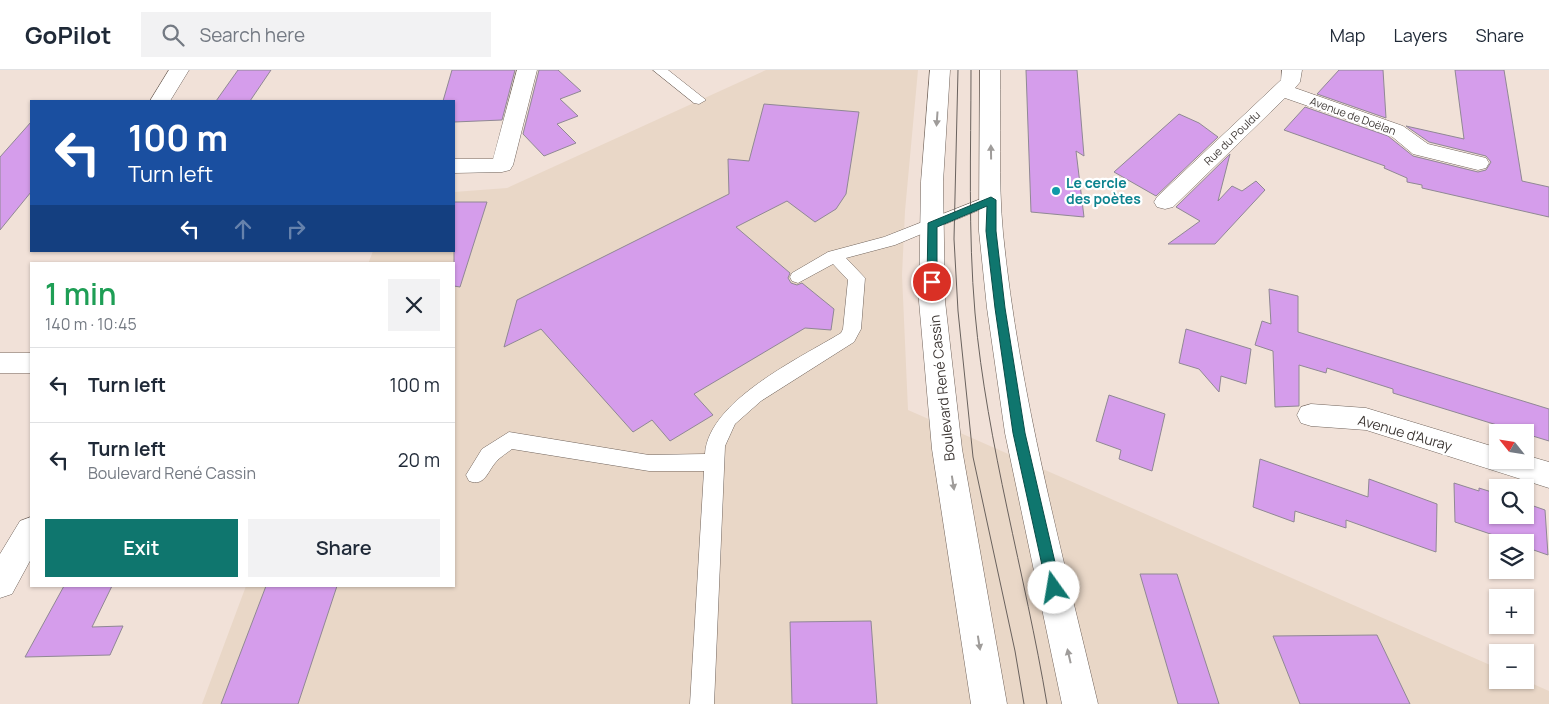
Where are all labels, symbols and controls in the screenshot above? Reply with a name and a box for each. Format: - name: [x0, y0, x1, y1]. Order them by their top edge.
- search box: [141, 12, 491, 57]
- text: GoPilot: [25, 18, 111, 51]
- icon: search: [159, 21, 187, 49]
- text: Search here: [199, 22, 305, 48]
- text: Map: [1330, 23, 1365, 47]
- text: Layers: [1393, 23, 1447, 47]
- text: Share: [1475, 23, 1524, 47]
- street label: Avenue de Doëlan: [1308, 93, 1398, 138]
- street label: Rue du Pouldu: [1200, 107, 1263, 168]
- one-way arrow: [932, 111, 940, 127]
- text: 100 m: [128, 114, 228, 162]
- icon: left: [45, 120, 110, 185]
- one-way arrow: [987, 143, 995, 159]
- text: Turn left: [128, 159, 213, 189]
- place label: Le cercle des poètes: [1066, 173, 1141, 208]
- marker: Le cercle des poètes: [1050, 185, 1062, 197]
- icon: left: [176, 215, 204, 243]
- icon: ahead: [229, 215, 257, 243]
- icon: right: [282, 215, 310, 243]
- pin: [911, 261, 953, 303]
- icon: arrive: [918, 268, 946, 296]
- text: 1 min: [45, 273, 117, 314]
- button: close: [388, 279, 440, 331]
- text: 140 m · 10:45: [45, 313, 137, 335]
- street label: Boulevard René Cassin: [924, 314, 959, 462]
- icon: left: [45, 371, 73, 399]
- text: Turn left: [88, 372, 166, 398]
- text: 100 m: [389, 372, 440, 398]
- street label: Avenue d'Auray: [1356, 410, 1455, 455]
- north arrow: [1489, 424, 1534, 469]
- map controls: [1489, 424, 1534, 689]
- text: Turn left: [88, 436, 166, 462]
- icon: left: [45, 446, 73, 474]
- text: 20 m: [398, 447, 440, 473]
- text: Boulevard René Cassin: [88, 462, 256, 484]
- one-way arrow: [949, 475, 957, 491]
- button: search: [1489, 479, 1534, 524]
- button: Exit: [45, 519, 238, 577]
- button: Share: [248, 519, 440, 577]
- button: layers: [1489, 534, 1534, 579]
- position arrow: [1027, 561, 1079, 613]
- button: +: [1489, 589, 1534, 634]
- one-way arrow: [976, 636, 984, 652]
- button: −: [1489, 644, 1534, 689]
- one-way arrow: [1065, 648, 1073, 664]

